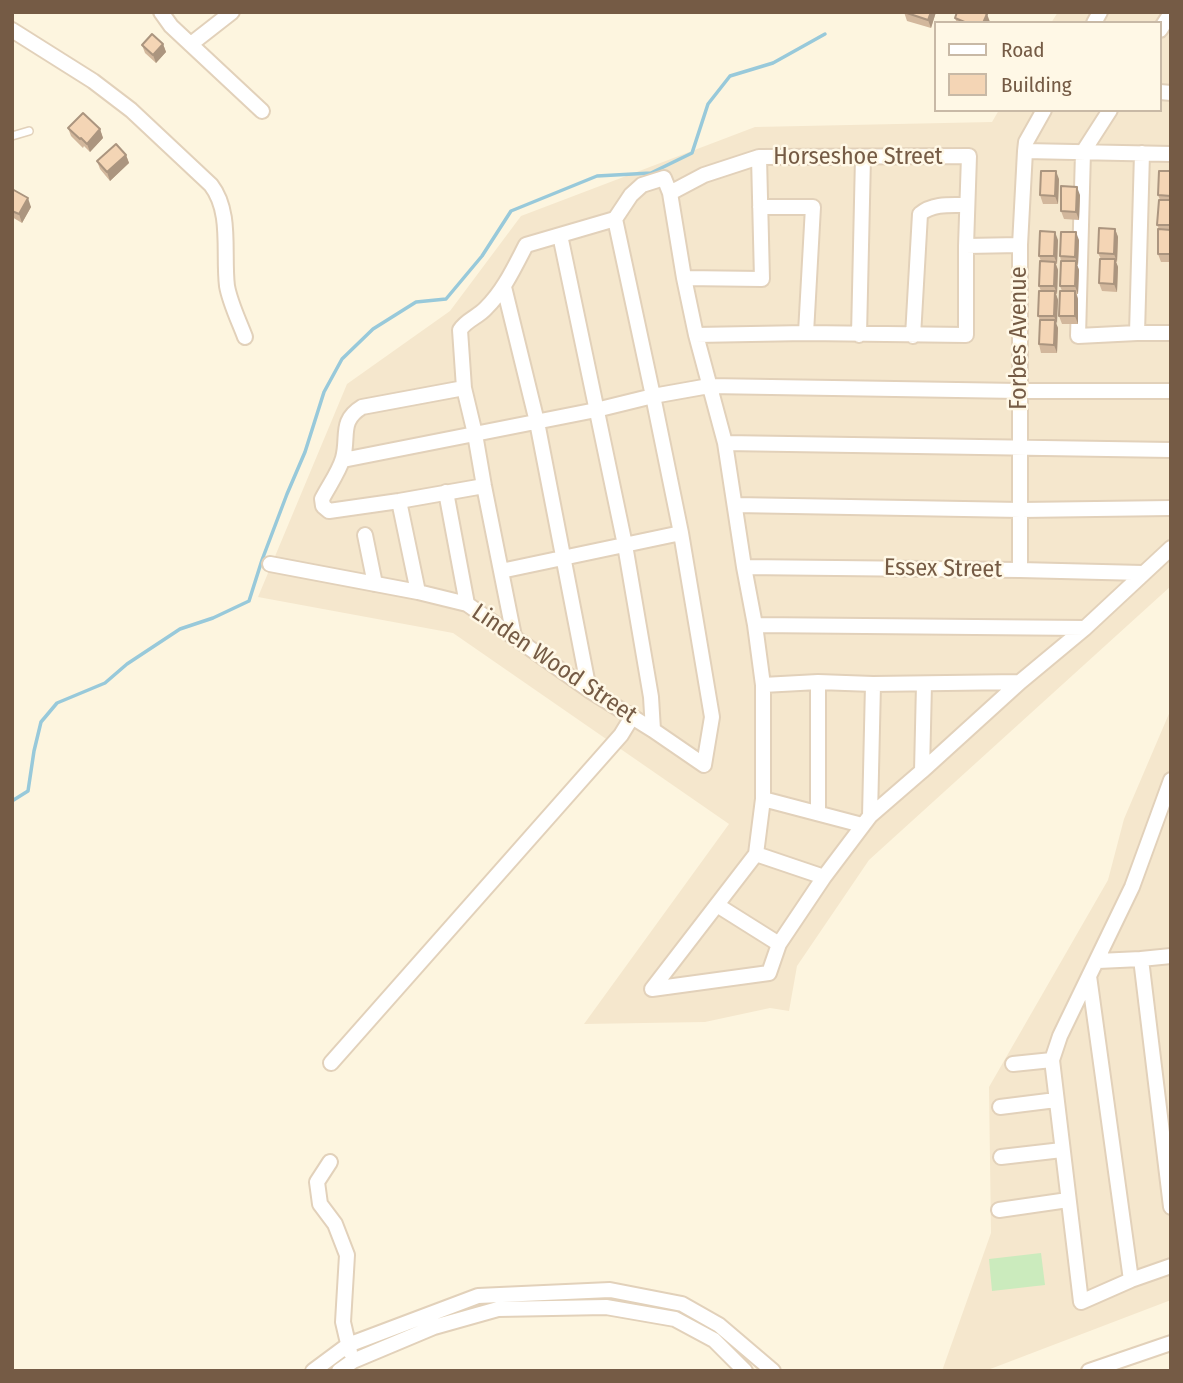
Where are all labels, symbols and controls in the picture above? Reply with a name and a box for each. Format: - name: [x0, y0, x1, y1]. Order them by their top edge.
- legend: [934, 21, 1162, 112]
- text: Road: [1001, 37, 1045, 63]
- text: Building: [1001, 72, 1072, 98]
- street label: Horseshoe Street: [773, 143, 943, 171]
- street label: Forbes Avenue: [1005, 266, 1033, 410]
- street label: Essex Street: [884, 554, 1002, 584]
- street label: Linden Wood Street: [466, 598, 642, 730]

